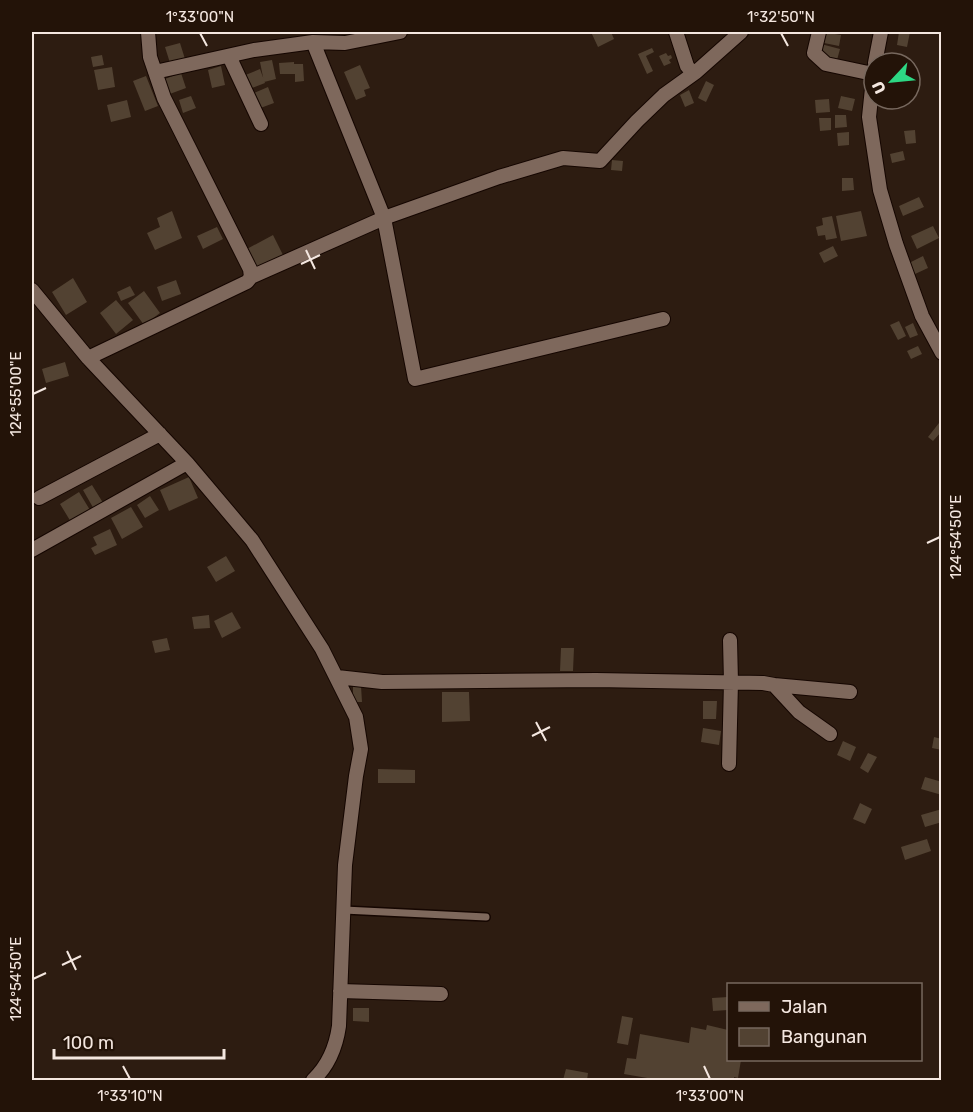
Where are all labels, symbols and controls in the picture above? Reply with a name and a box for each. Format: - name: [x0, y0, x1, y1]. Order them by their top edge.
- text: 1°33'00"N: [166, 8, 234, 26]
- text: 1°32'50"N: [747, 8, 815, 26]
- north arrow: [862, 51, 922, 111]
- text: U: [868, 78, 890, 97]
- text: 124°55'00"E: [7, 351, 25, 437]
- text: 124°54'50"E: [947, 495, 965, 579]
- text: 124°54'50"E: [7, 937, 25, 1021]
- legend: [727, 983, 922, 1061]
- text: Jalan: [781, 996, 828, 1018]
- scale bar: [54, 1022, 224, 1060]
- text: Bangunan: [781, 1026, 867, 1048]
- text: 100 m: [63, 1032, 114, 1054]
- text: 1°33'10"N: [97, 1087, 163, 1105]
- text: 1°33'00"N: [676, 1087, 744, 1105]

